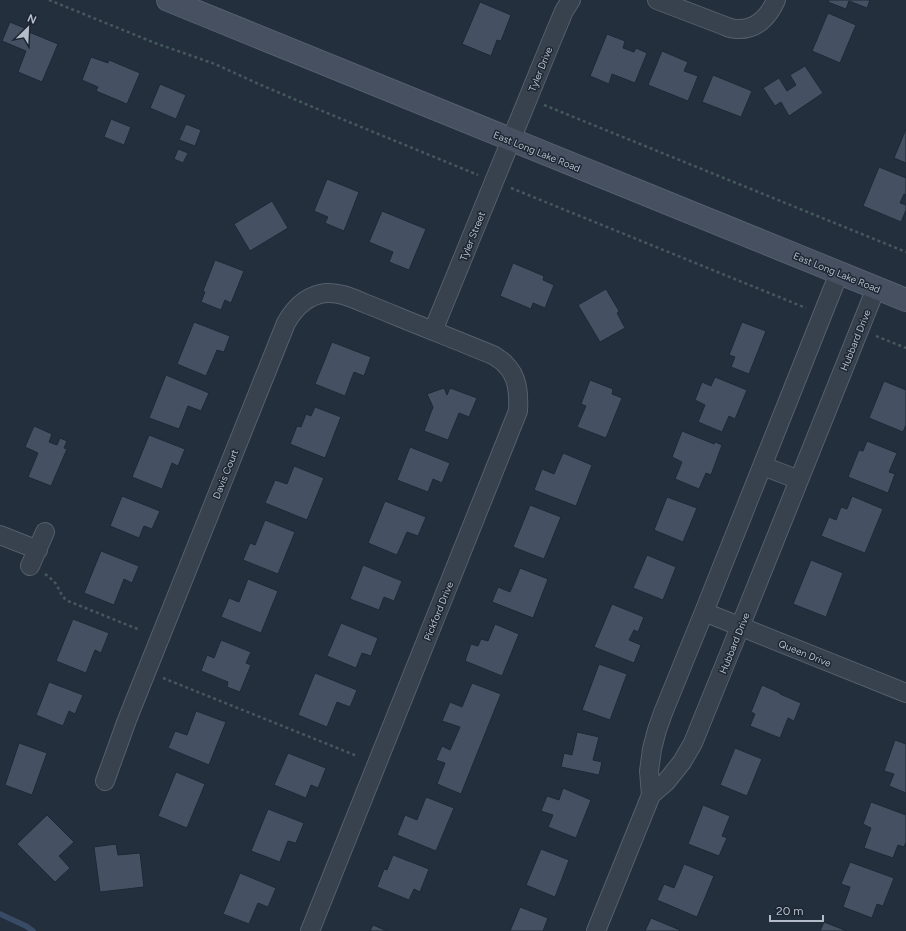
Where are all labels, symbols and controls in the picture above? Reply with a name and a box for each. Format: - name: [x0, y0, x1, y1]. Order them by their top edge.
- north arrow: [8, 8, 48, 48]
- text: N: [25, 12, 38, 27]
- street label: Tyler Drive: [526, 44, 556, 94]
- street label: East Long Lake Road: [491, 128, 582, 175]
- street label: Tyler Street: [457, 209, 488, 263]
- street label: East Long Lake Road: [791, 249, 882, 296]
- street label: Hubbard Drive: [837, 307, 874, 373]
- street label: Davis Court: [210, 447, 241, 501]
- street label: Pickford Drive: [421, 579, 456, 643]
- street label: Hubbard Drive: [716, 610, 753, 676]
- street label: Queen Drive: [777, 637, 833, 670]
- scale bar: [770, 897, 823, 923]
- text: 20 m: [776, 904, 804, 918]

